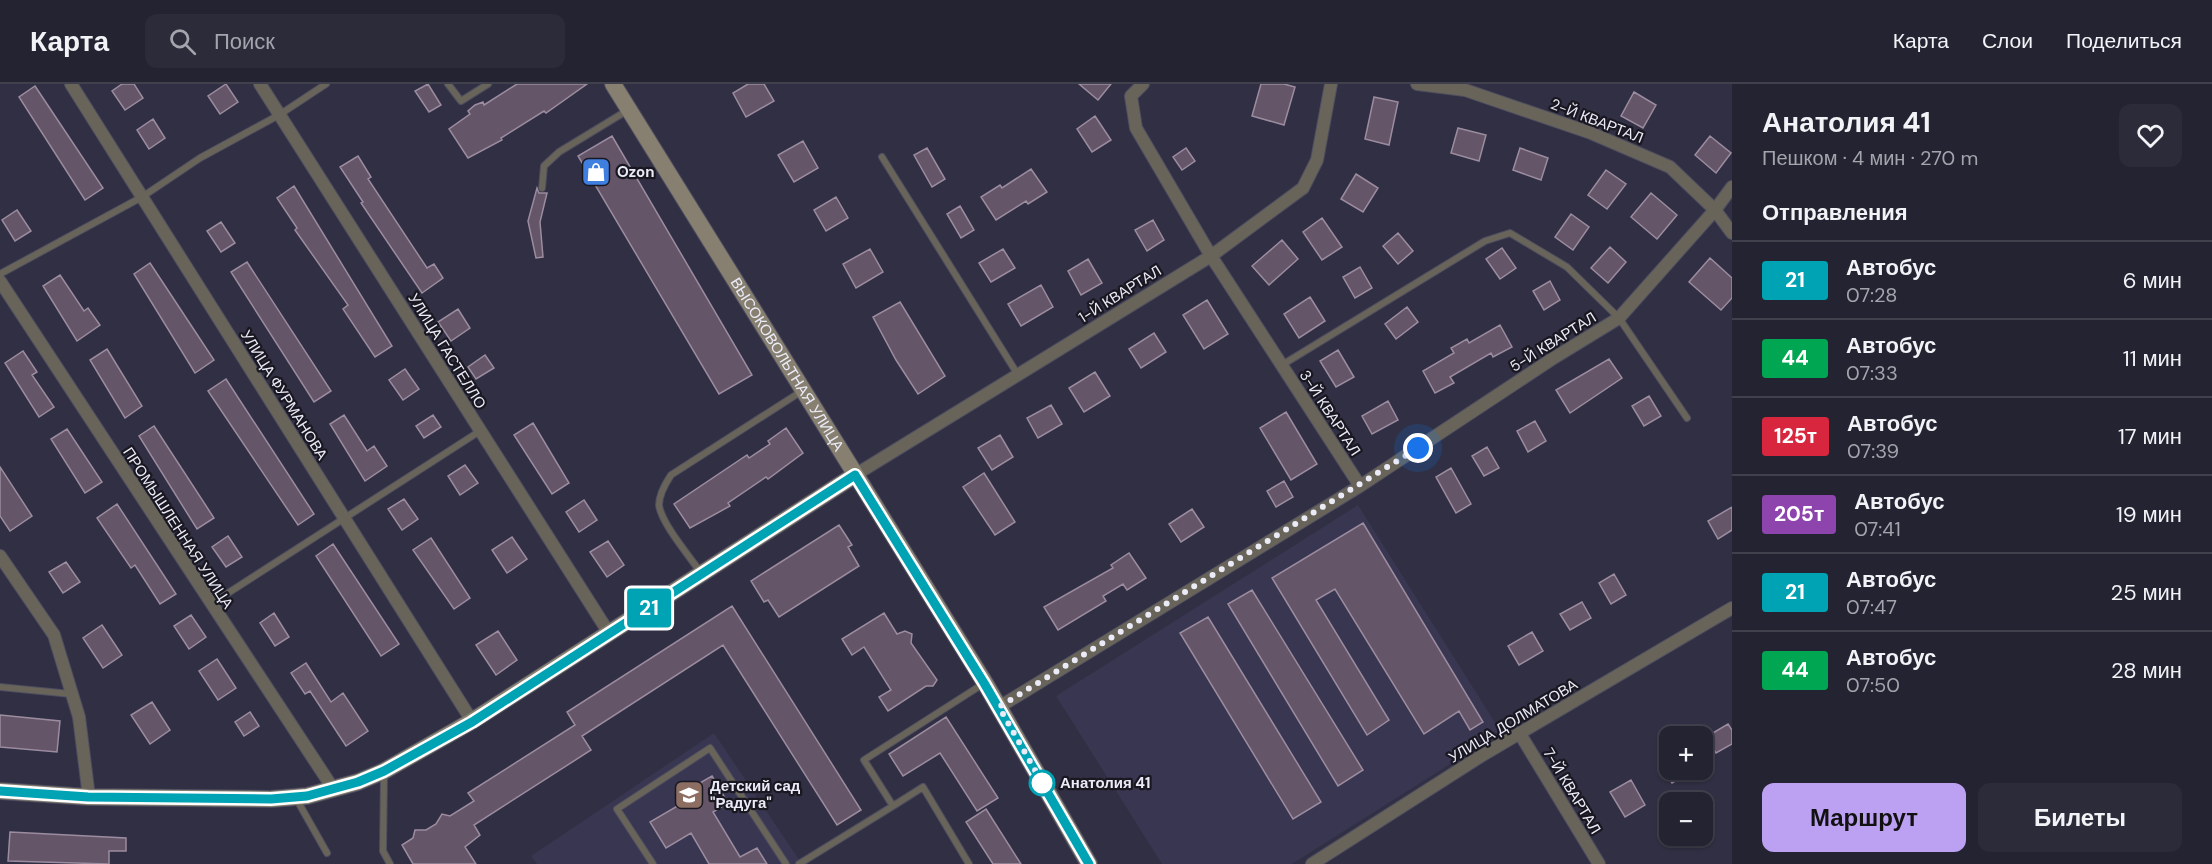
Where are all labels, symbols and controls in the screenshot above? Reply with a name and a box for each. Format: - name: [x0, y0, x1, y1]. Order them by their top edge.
- search box: [145, 14, 565, 68]
- text: Карта: [30, 23, 109, 60]
- icon: search: [166, 25, 199, 58]
- text: Поиск: [214, 27, 275, 56]
- text: Карта: [1893, 27, 1949, 55]
- text: Слои: [1982, 27, 2033, 55]
- text: Поделиться: [2066, 27, 2182, 55]
- street label: 2-Й КВАРТАЛ: [1548, 94, 1646, 148]
- text: Анатолия 41: [1762, 104, 1931, 141]
- button: heart: [2119, 104, 2182, 167]
- text: Пешком · 4 мин · 270 m: [1762, 145, 1978, 171]
- shop icon: Ozon: [580, 156, 612, 188]
- place label: Ozon: [617, 162, 655, 182]
- text: Отправления: [1762, 198, 1908, 227]
- text: Автобус: [1846, 253, 1936, 282]
- street label: 1-Й КВАРТАЛ: [1075, 261, 1165, 327]
- text: 21: [1785, 266, 1805, 294]
- text: 6 мин: [2123, 266, 2182, 295]
- street label: ВЫСОКОВОЛЬТНАЯ УЛИЦА: [726, 274, 849, 455]
- text: 07:28: [1846, 282, 1897, 308]
- street label: УЛИЦА ГАСТЕЛЛО: [403, 290, 491, 412]
- street label: 5-Й КВАРТАЛ: [1506, 307, 1600, 377]
- street label: УЛИЦА ФУРМАНОВА: [236, 326, 332, 464]
- text: Автобус: [1846, 331, 1936, 360]
- text: 44: [1781, 344, 1809, 372]
- text: 11 мин: [2123, 344, 2182, 373]
- text: 07:33: [1846, 360, 1898, 386]
- street label: 3-Й КВАРТАЛ: [1295, 366, 1365, 460]
- text: Автобус: [1847, 409, 1937, 438]
- text: 125т: [1774, 422, 1817, 450]
- text: 17 мин: [2118, 422, 2182, 451]
- your location: [1403, 433, 1433, 463]
- text: 07:39: [1847, 438, 1899, 464]
- street label: ПРОМЫШЛЕННАЯ УЛИЦА: [118, 443, 238, 613]
- text: Автобус: [1854, 487, 1944, 516]
- text: 205т: [1774, 500, 1824, 528]
- text: 19 мин: [2116, 500, 2182, 529]
- text: 07:41: [1854, 516, 1901, 542]
- text: Автобус: [1846, 565, 1936, 594]
- text: 21: [1785, 578, 1805, 606]
- text: 25 мин: [2110, 578, 2182, 607]
- line badge: 21: [622, 588, 676, 628]
- text: 21: [639, 594, 659, 622]
- text: 07:47: [1846, 594, 1897, 620]
- text: Автобус: [1846, 643, 1936, 672]
- text: 44: [1781, 656, 1809, 684]
- text: 28 мин: [2111, 656, 2182, 685]
- text: 07:50: [1846, 672, 1900, 698]
- street label: УЛИЦА ДОЛМАТОВА: [1445, 675, 1581, 767]
- map controls: [1659, 726, 1713, 846]
- button: +: [1659, 726, 1713, 780]
- street label: 7-Й КВАРТАЛ: [1538, 744, 1606, 838]
- marker: Анатолия 41: [1029, 770, 1055, 796]
- place label: Анатолия 41: [1060, 773, 1150, 793]
- place label: Детский сад "Радуга": [710, 776, 801, 813]
- school or university icon: Детский сад "Радуга": [673, 779, 705, 811]
- button: Маршрут: [1762, 783, 1966, 852]
- button: Билеты: [1978, 783, 2182, 852]
- button: −: [1659, 792, 1713, 846]

